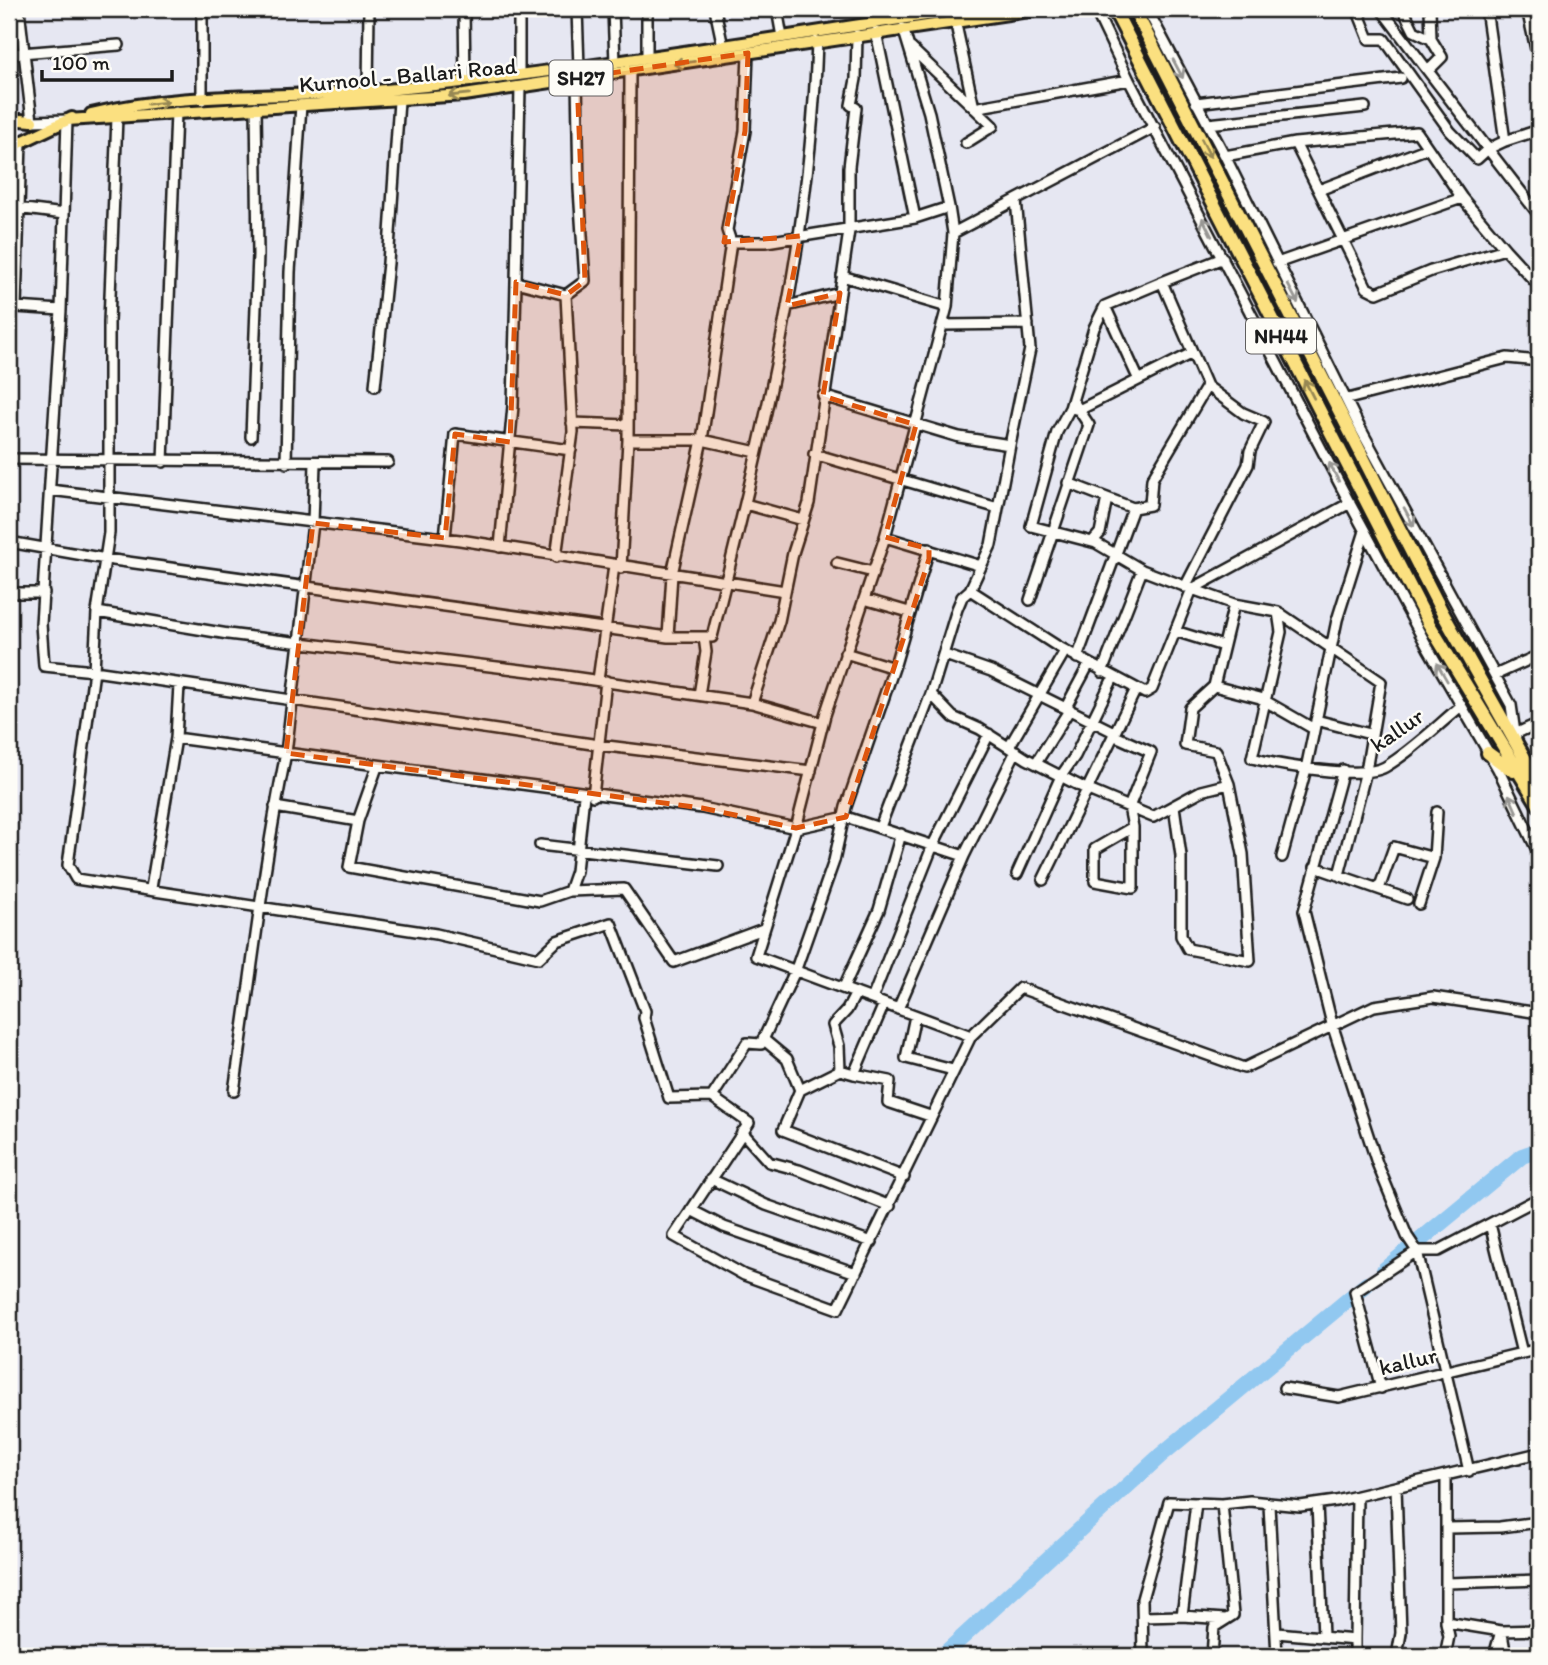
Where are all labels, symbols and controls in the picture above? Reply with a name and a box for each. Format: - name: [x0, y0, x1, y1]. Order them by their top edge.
- scale bar: [42, 38, 172, 82]
- text: 100 m: [52, 50, 110, 75]
- street label: Kurnool - Ballari Road: [298, 51, 518, 98]
- one-way arrow: [673, 57, 696, 70]
- one-way arrow: [1172, 59, 1186, 79]
- road number: SH27: [550, 60, 612, 96]
- one-way arrow: [448, 89, 470, 102]
- one-way arrow: [146, 96, 169, 109]
- one-way arrow: [1199, 137, 1213, 158]
- one-way arrow: [1199, 217, 1213, 238]
- one-way arrow: [1286, 283, 1300, 304]
- road number: NH44: [1246, 318, 1316, 354]
- one-way arrow: [1301, 379, 1315, 400]
- one-way arrow: [1326, 462, 1340, 483]
- one-way arrow: [1402, 507, 1416, 527]
- one-way arrow: [1435, 663, 1449, 683]
- street label: kallur: [1365, 702, 1429, 758]
- one-way arrow: [1506, 793, 1519, 815]
- street label: kallur: [1376, 1341, 1440, 1381]

